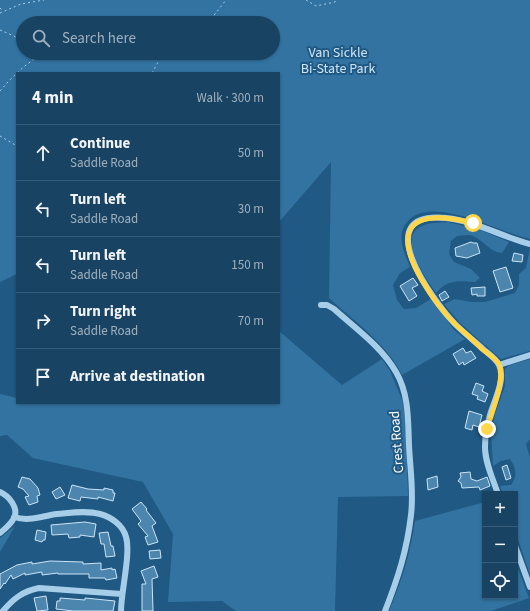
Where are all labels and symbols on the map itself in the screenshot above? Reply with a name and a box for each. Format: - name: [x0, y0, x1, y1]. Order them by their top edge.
- park label: Van Sickle Bi-State Park: [301, 43, 375, 79]
- route start: [464, 214, 482, 232]
- street label: Crest Road: [385, 410, 409, 474]
- route end: [478, 420, 496, 438]

